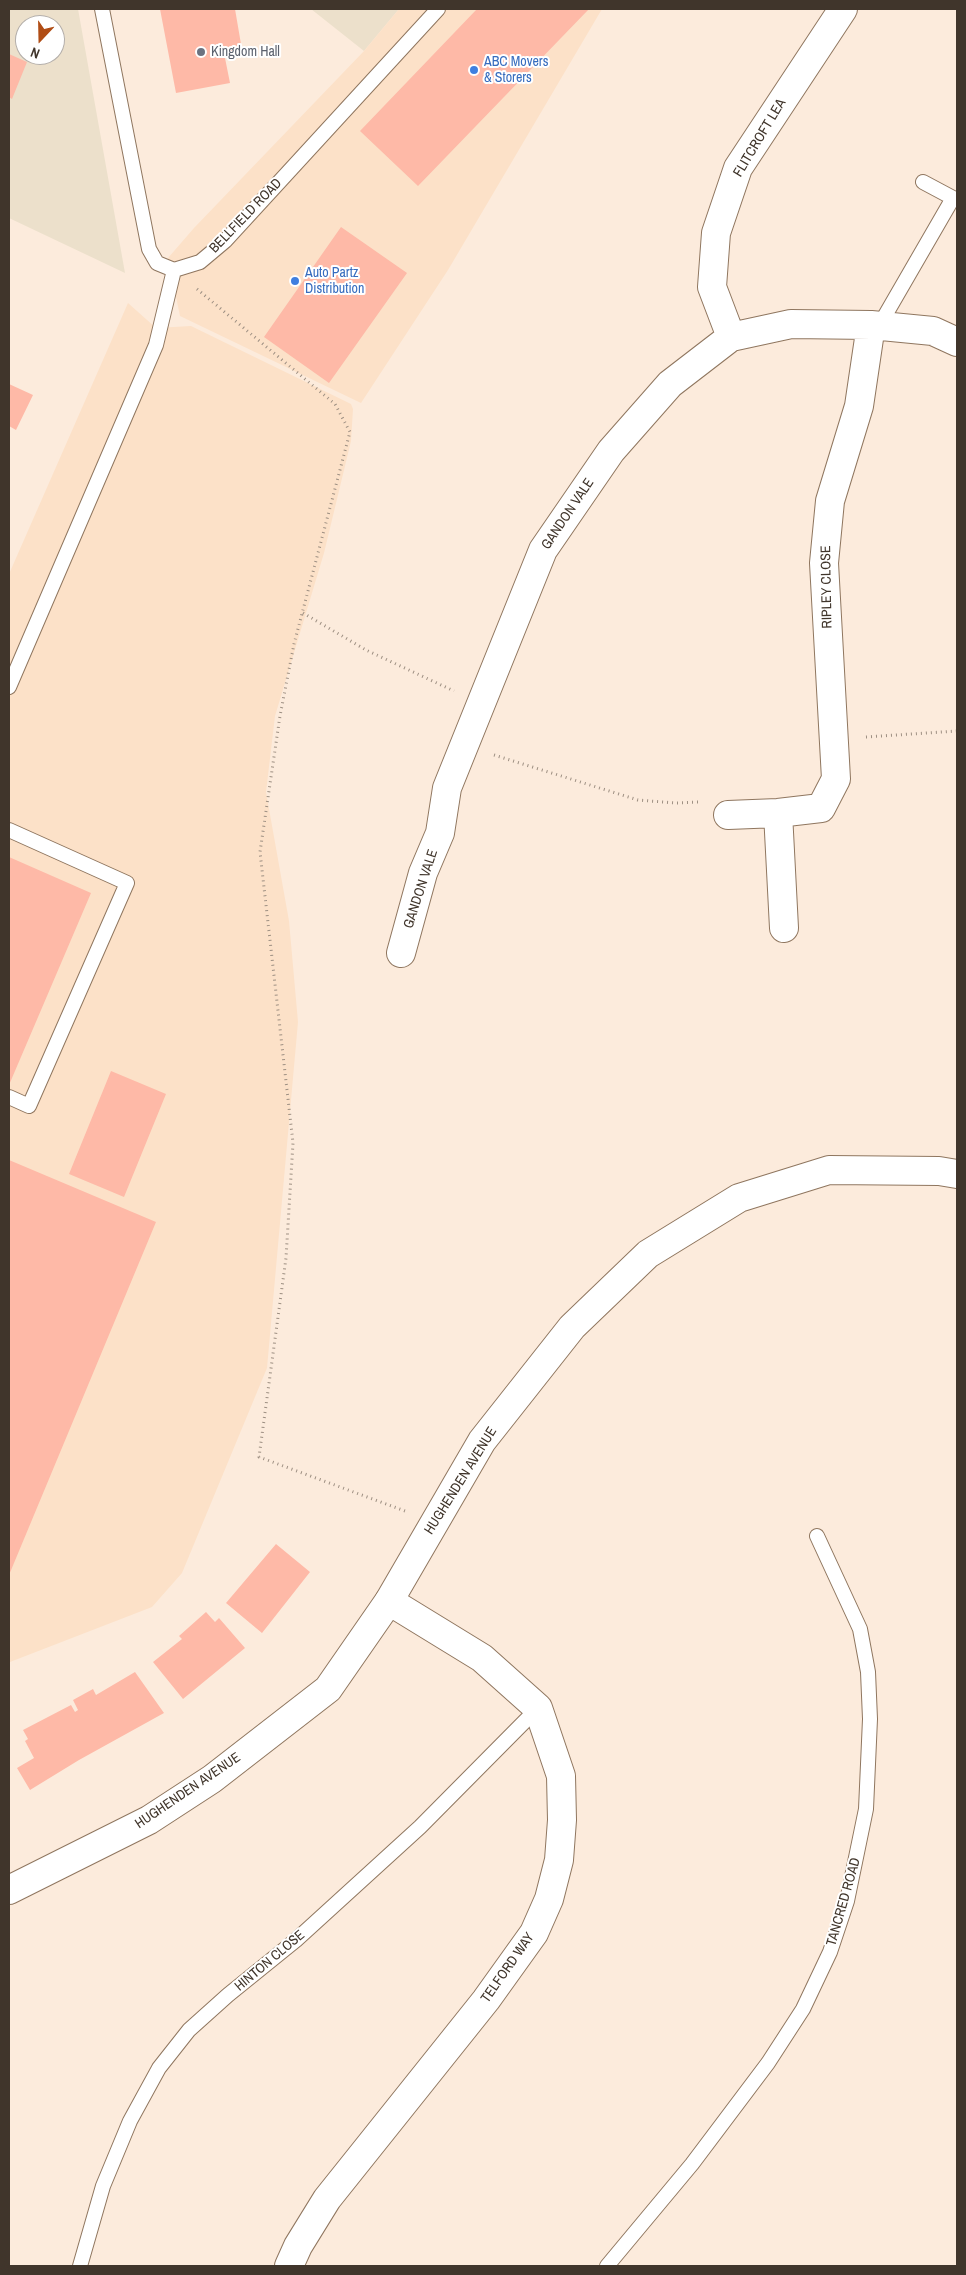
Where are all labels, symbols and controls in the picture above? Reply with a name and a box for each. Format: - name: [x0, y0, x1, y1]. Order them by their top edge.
- north arrow: [15, 15, 65, 65]
- text: N: [28, 43, 42, 63]
- place label: Kingdom Hall: [211, 44, 280, 60]
- marker: Kingdom Hall: [195, 46, 207, 58]
- place label: ABC Movers & Storers: [484, 54, 548, 86]
- marker: ABC Movers & Storers: [468, 64, 480, 76]
- street label: FLITCROFT LEA: [730, 96, 790, 180]
- street label: BELLFIELD ROAD: [206, 175, 286, 257]
- place label: Auto Partz Distribution: [305, 265, 364, 298]
- marker: Auto Partz Distribution: [289, 275, 301, 287]
- street label: GANDON VALE: [538, 475, 598, 553]
- street label: RIPLEY CLOSE: [818, 545, 836, 629]
- street label: GANDON VALE: [400, 847, 442, 931]
- street label: HUGHENDEN AVENUE: [421, 1424, 501, 1538]
- street label: HUGHENDEN AVENUE: [132, 1749, 244, 1833]
- street label: TANCRED ROAD: [823, 1856, 865, 1948]
- street label: HINTON CLOSE: [232, 1927, 308, 1995]
- street label: TELFORD WAY: [478, 1930, 538, 2006]

